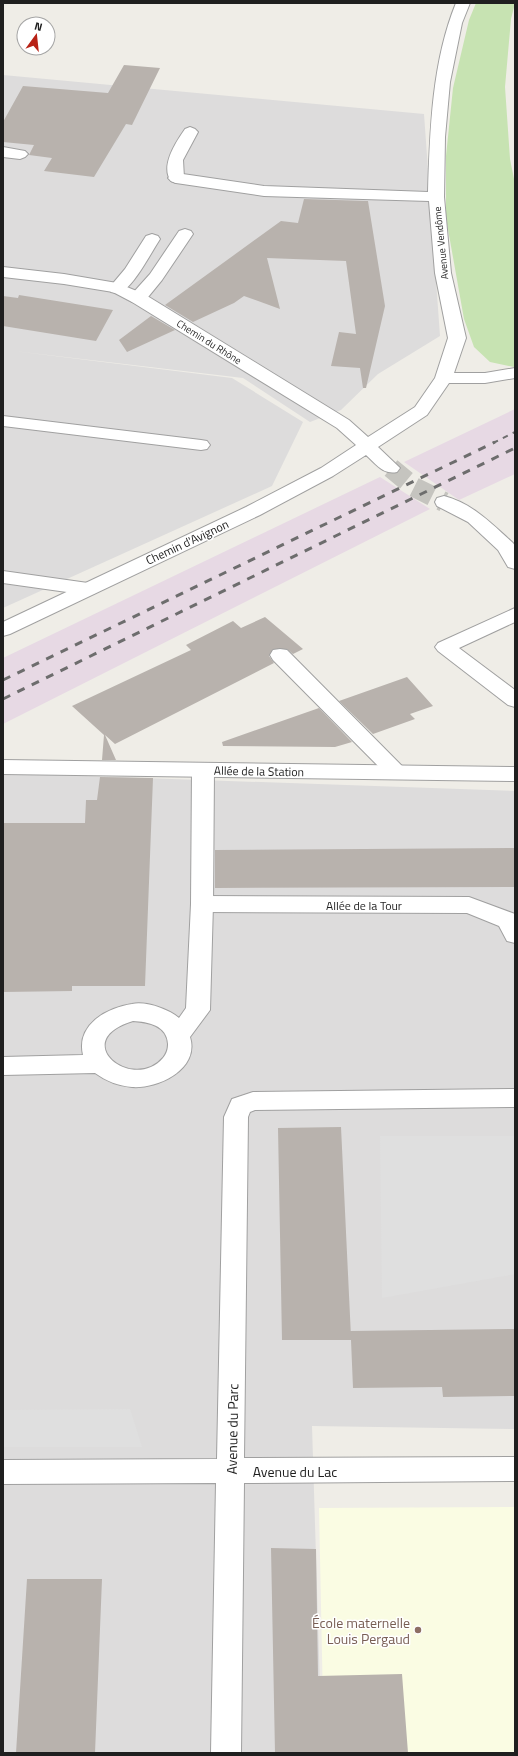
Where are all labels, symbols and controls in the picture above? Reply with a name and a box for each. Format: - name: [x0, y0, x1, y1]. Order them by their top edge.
- north arrow: [16, 16, 56, 56]
- text: N: [33, 18, 44, 35]
- street label: Avenue Vendôme: [430, 206, 452, 280]
- street label: Chemin du Rhône: [174, 316, 244, 368]
- street label: Chemin d'Avignon: [142, 514, 232, 570]
- street label: Allée de la Station: [214, 761, 304, 781]
- street label: Allée de la Tour: [326, 896, 402, 915]
- street label: Avenue du Parc: [221, 1383, 243, 1475]
- street label: Avenue du Lac: [253, 1461, 337, 1482]
- place label: École maternelle Louis Pergaud: [312, 1612, 410, 1649]
- marker: École maternelle Louis Pergaud: [413, 1625, 423, 1635]

